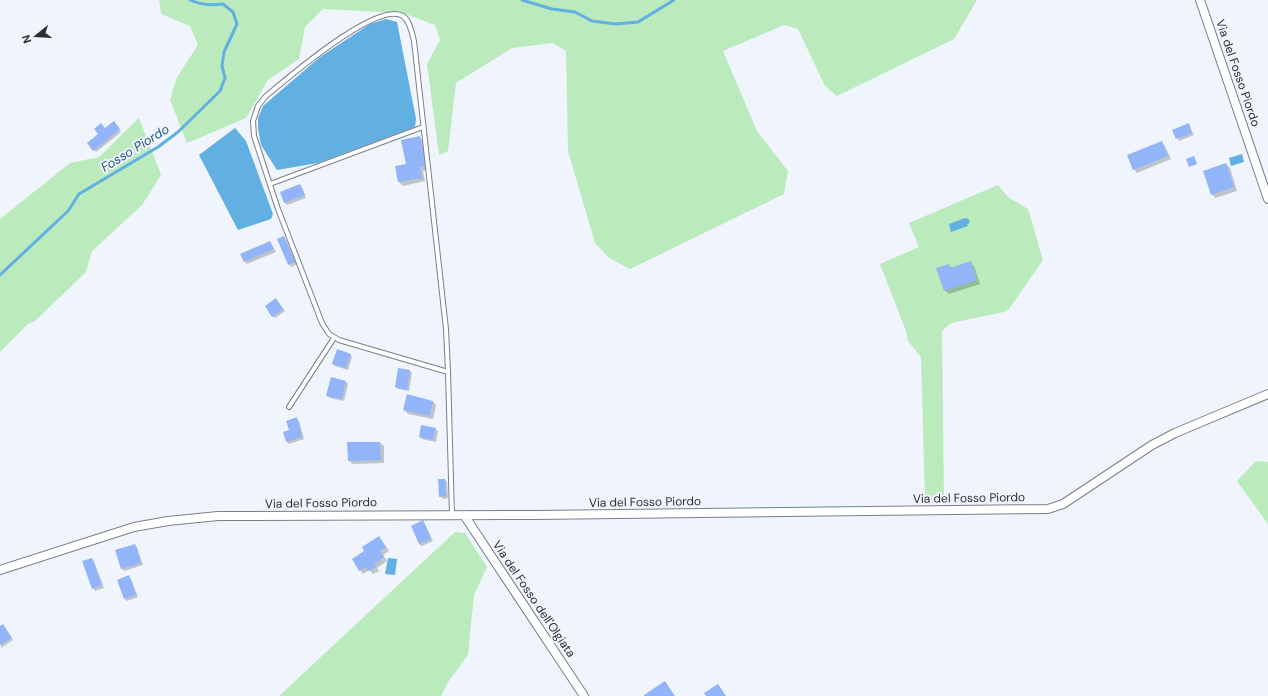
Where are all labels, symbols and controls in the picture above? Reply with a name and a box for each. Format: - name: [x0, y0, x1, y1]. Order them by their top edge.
- north arrow: [16, 16, 56, 56]
- street label: Via del Fosso Piordo: [1212, 17, 1264, 129]
- text: N: [19, 33, 34, 45]
- water label: Fosso Piordo: [98, 120, 173, 176]
- street label: Via del Fosso Piordo: [913, 489, 1025, 507]
- street label: Via del Fosso Piordo: [589, 493, 701, 511]
- street label: Via del Fosso Piordo: [265, 494, 377, 512]
- street label: Via del Fosso dell'Olgiata: [489, 538, 579, 660]

